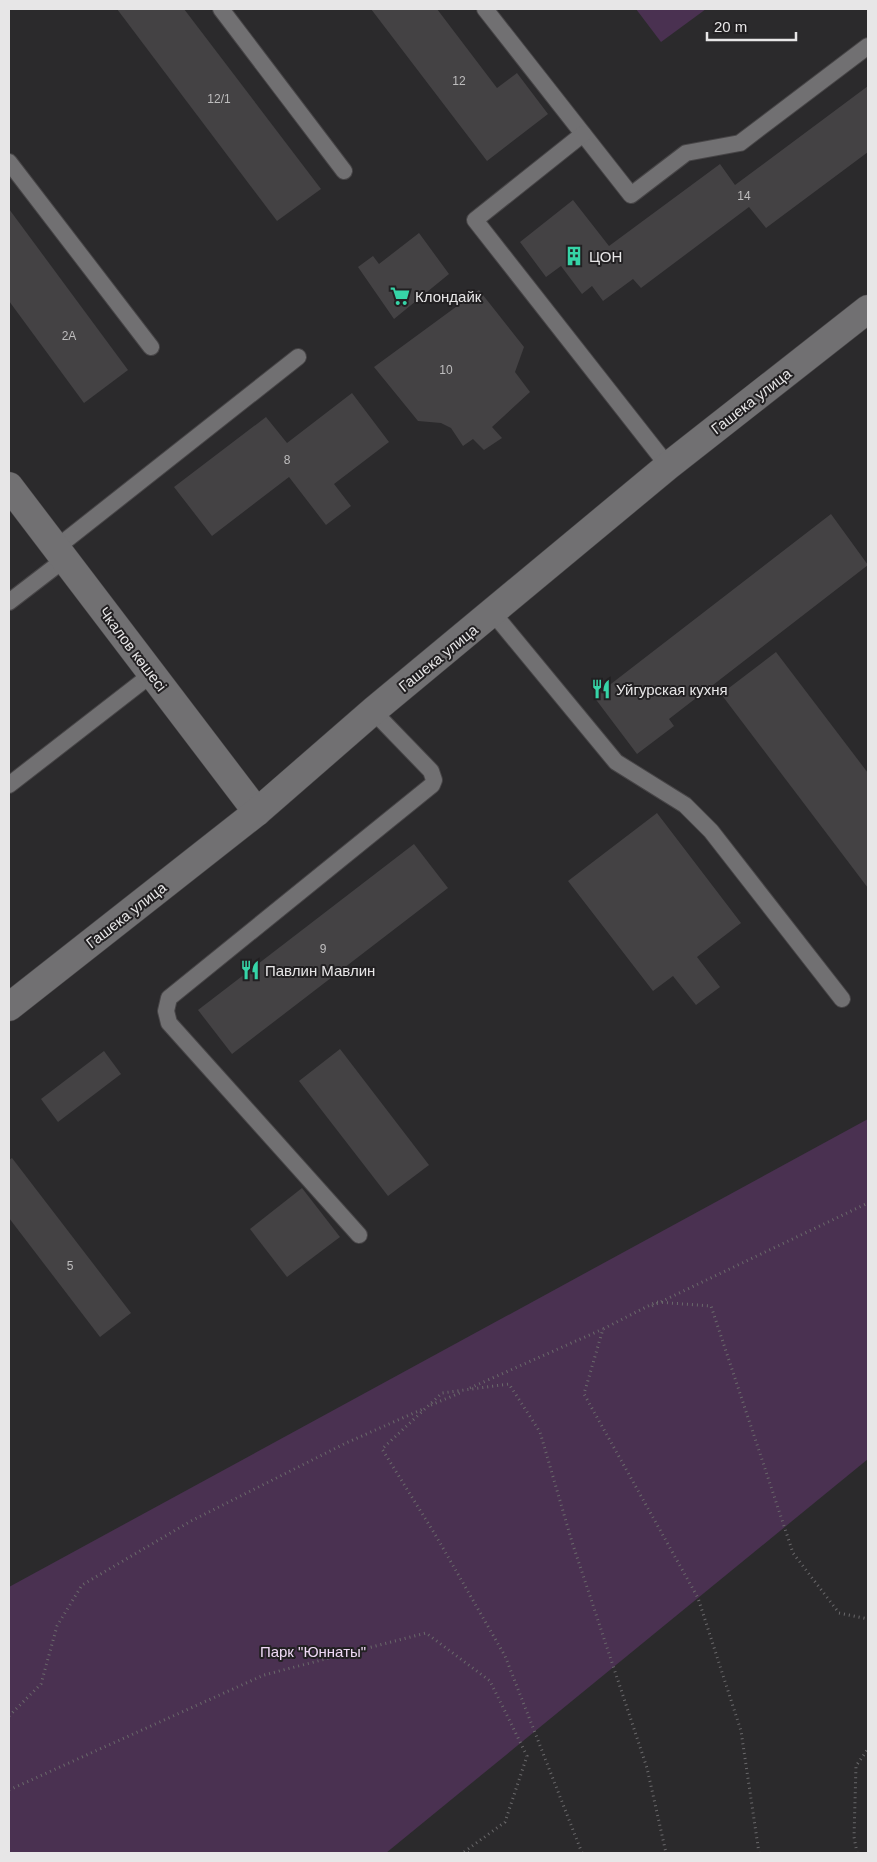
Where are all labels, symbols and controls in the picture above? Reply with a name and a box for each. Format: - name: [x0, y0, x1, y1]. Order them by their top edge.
- scale bar: [707, 10, 796, 42]
- text: 20 m: [714, 18, 747, 35]
- house number: 12: [452, 74, 466, 88]
- house number: 12/1: [207, 92, 231, 106]
- house number: 14: [737, 189, 751, 203]
- building icon: ЦОН: [563, 245, 585, 267]
- place label: ЦОН: [589, 248, 622, 265]
- supermarket icon: Клондайк: [389, 285, 411, 307]
- place label: Клондайк: [415, 288, 482, 305]
- house number: 2А: [62, 329, 76, 343]
- house number: 10: [439, 363, 453, 377]
- street label: Гашека улица: [708, 364, 795, 437]
- house number: 8: [284, 453, 291, 467]
- street label: Чкалов көшесі: [96, 604, 170, 694]
- street label: Гашека улица: [395, 621, 481, 695]
- restaurant icon: Уйгурская кухня: [590, 678, 612, 700]
- place label: Уйгурская кухня: [616, 681, 728, 698]
- street label: Гашека улица: [83, 878, 170, 951]
- house number: 9: [320, 942, 327, 956]
- restaurant icon: Павлин Мавлин: [239, 959, 261, 981]
- place label: Павлин Мавлин: [265, 962, 375, 979]
- house number: 5: [67, 1259, 74, 1273]
- park label: Парк "Юннаты": [260, 1643, 366, 1660]

